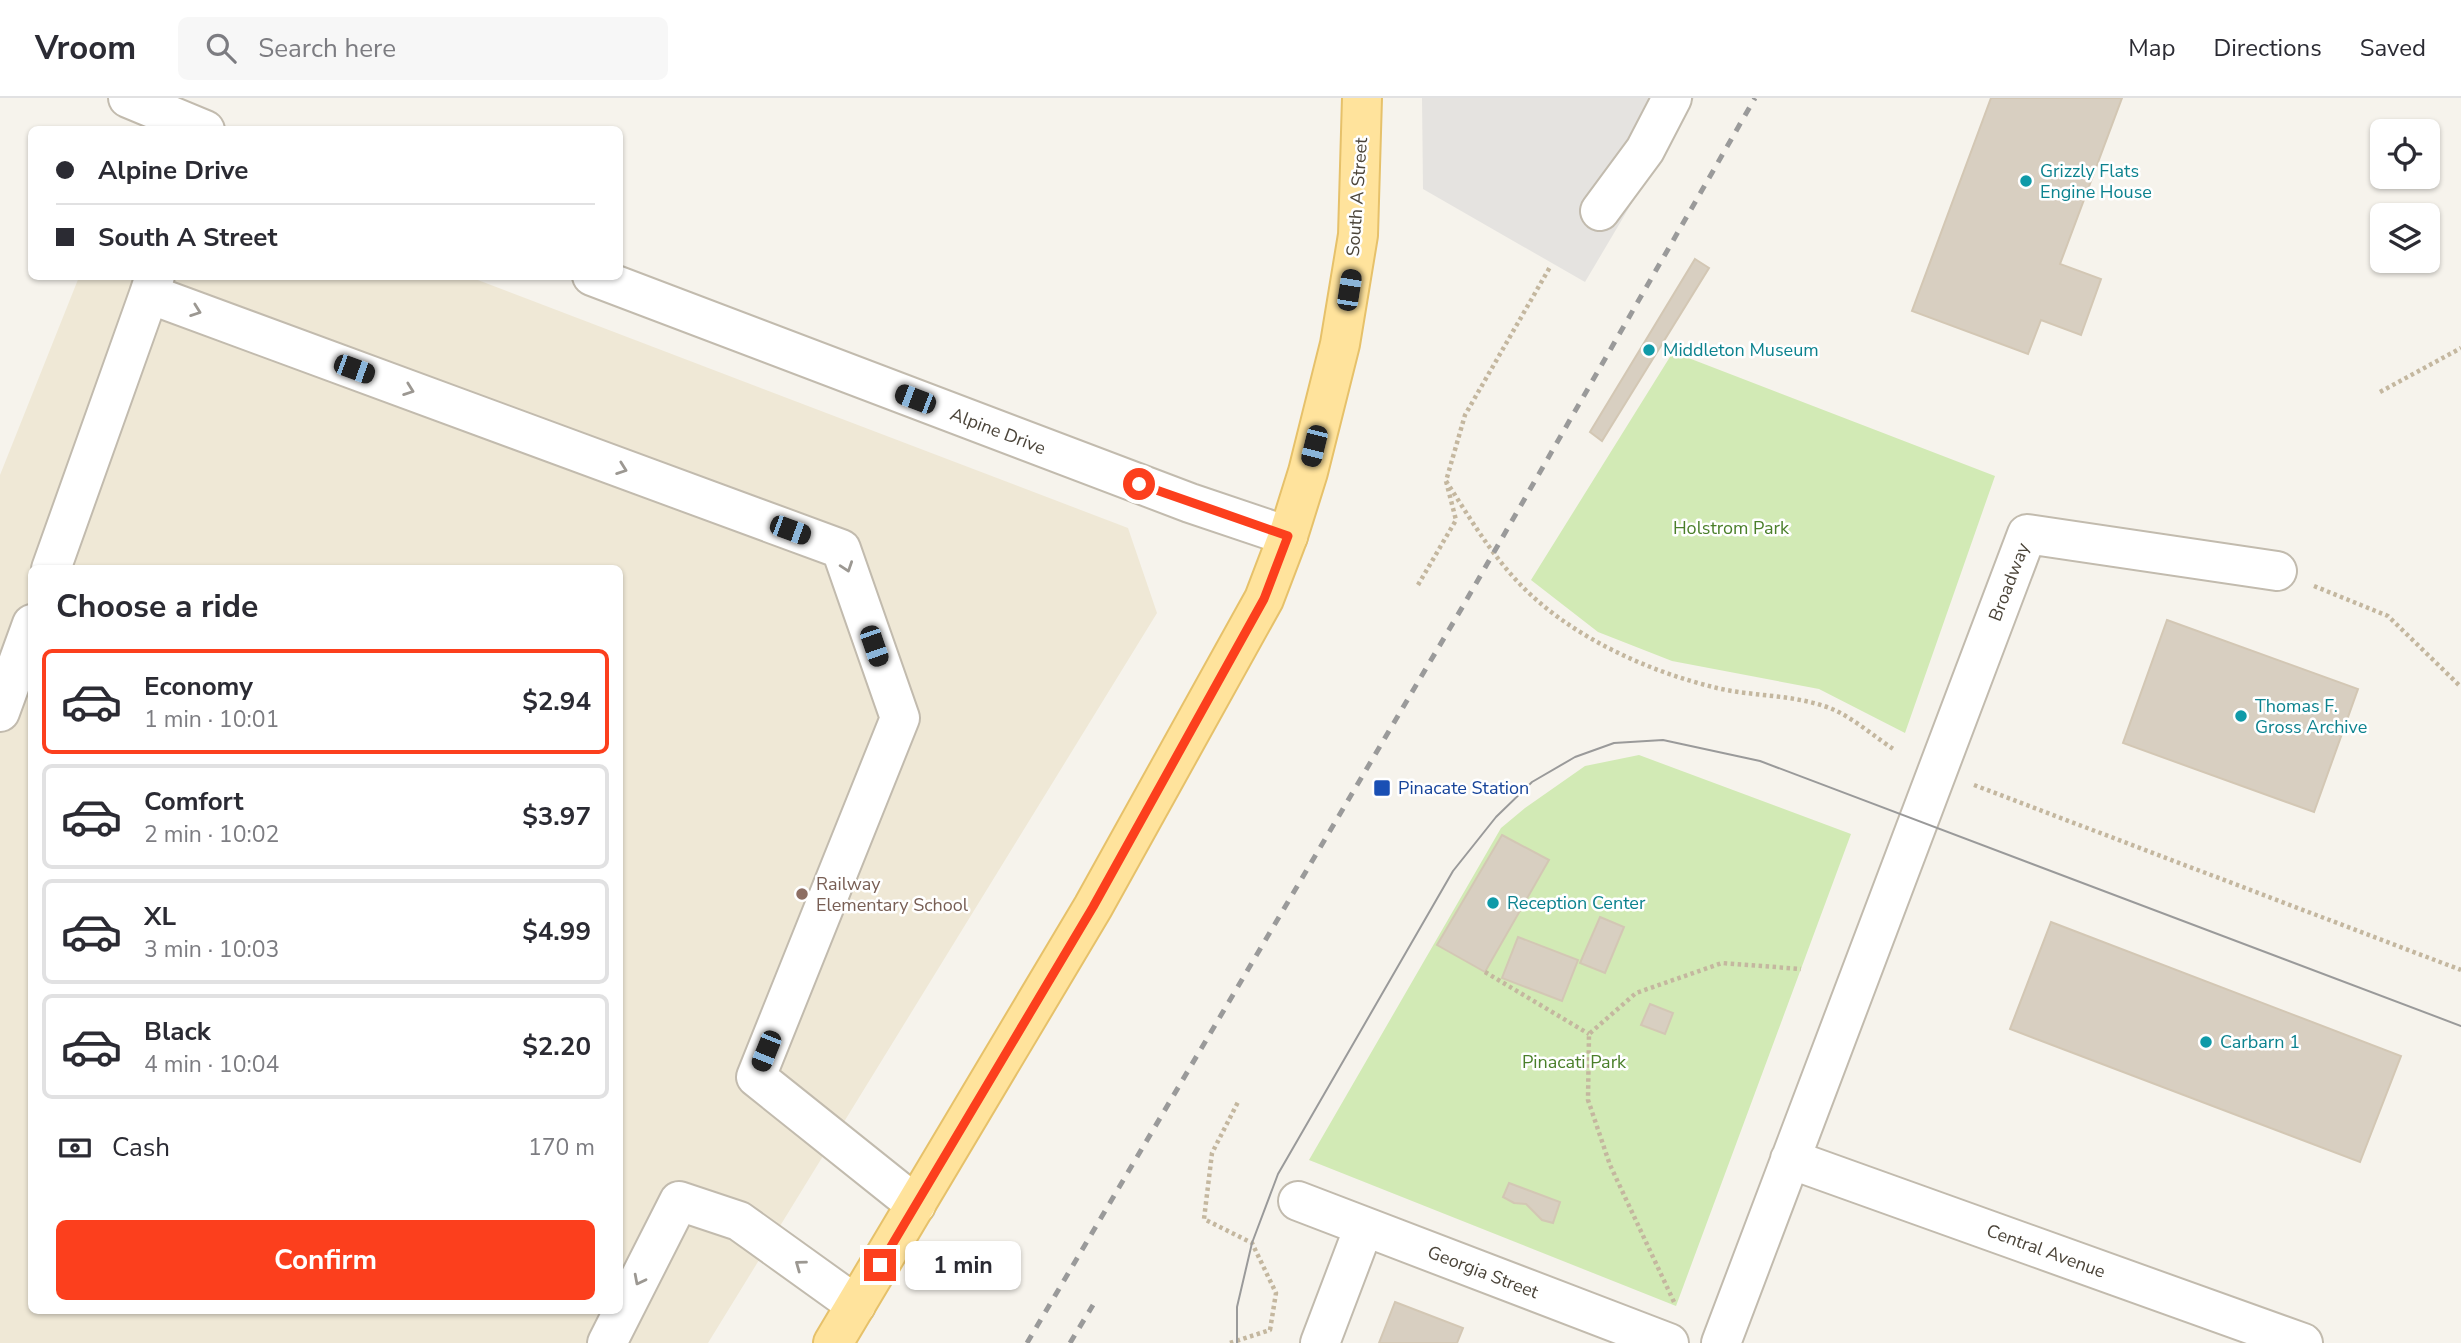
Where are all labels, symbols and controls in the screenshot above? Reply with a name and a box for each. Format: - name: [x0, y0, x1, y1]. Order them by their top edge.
- search box: [178, 17, 668, 80]
- text: Vroom: [35, 26, 136, 71]
- icon: search: [202, 29, 240, 67]
- text: Search here: [258, 31, 396, 66]
- text: Map: [2128, 32, 2175, 64]
- text: Directions: [2213, 32, 2322, 64]
- text: Saved: [2360, 32, 2426, 64]
- map controls: [2370, 119, 2440, 273]
- button: locate: [2370, 119, 2440, 189]
- street label: South A Street: [1341, 136, 1373, 257]
- text: Alpine Drive: [98, 153, 248, 188]
- place label: Grizzly Flats Engine House: [2040, 159, 2152, 204]
- marker: Grizzly Flats Engine House: [2018, 173, 2034, 189]
- button: layers: [2370, 203, 2440, 273]
- text: South A Street: [98, 220, 277, 255]
- car: [1336, 268, 1363, 312]
- one-way arrow: [189, 303, 201, 317]
- place label: Middleton Museum: [1663, 338, 1819, 362]
- marker: Middleton Museum: [1641, 342, 1657, 358]
- car: [331, 352, 378, 386]
- one-way arrow: [403, 382, 415, 396]
- car: [892, 382, 939, 416]
- street label: Alpine Drive: [947, 402, 1049, 460]
- car: [1299, 423, 1330, 469]
- one-way arrow: [616, 460, 628, 474]
- route start: [1123, 468, 1155, 500]
- car: [767, 513, 814, 547]
- park label: Holstrom Park: [1673, 516, 1790, 540]
- street label: Broadway: [1983, 539, 2035, 625]
- one-way arrow: [839, 561, 853, 573]
- text: Choose a ride: [56, 585, 258, 628]
- car: [858, 623, 891, 669]
- text: Economy: [144, 669, 253, 704]
- icon: car: [60, 670, 123, 733]
- text: $2.94: [522, 684, 591, 719]
- place label: Thomas F. Gross Archive: [2255, 694, 2367, 739]
- text: 1 min · 10:01: [144, 704, 279, 735]
- marker: Thomas F. Gross Archive: [2233, 708, 2249, 724]
- place label: Pinacate Station: [1398, 776, 1529, 800]
- marker: Pinacate Station: [1372, 778, 1392, 798]
- text: Comfort: [144, 784, 244, 819]
- icon: car: [60, 785, 123, 848]
- text: $3.97: [522, 799, 591, 834]
- text: 2 min · 10:02: [144, 819, 279, 850]
- place label: Railway Elementary School: [816, 872, 969, 917]
- marker: Railway Elementary School: [794, 886, 810, 902]
- place label: Reception Center: [1507, 891, 1646, 915]
- marker: Reception Center: [1485, 895, 1501, 911]
- text: XL: [144, 899, 176, 934]
- icon: car: [60, 900, 123, 963]
- text: $4.99: [522, 914, 591, 949]
- text: 3 min · 10:03: [144, 934, 279, 965]
- text: Black: [144, 1014, 211, 1049]
- icon: car: [60, 1015, 123, 1078]
- car: [749, 1028, 784, 1074]
- text: $2.20: [522, 1029, 591, 1064]
- place label: Carbarn 1: [2220, 1030, 2300, 1054]
- marker: Carbarn 1: [2198, 1034, 2214, 1050]
- text: 4 min · 10:04: [144, 1049, 279, 1080]
- park label: Pinacati Park: [1522, 1050, 1627, 1074]
- icon: cash: [56, 1129, 94, 1167]
- text: Cash: [112, 1130, 170, 1165]
- text: 170 m: [528, 1132, 595, 1163]
- street label: Central Avenue: [1983, 1218, 2109, 1284]
- button: Confirm: [56, 1220, 595, 1300]
- callout: 1 min: [904, 1240, 1020, 1290]
- street label: Georgia Street: [1424, 1240, 1543, 1304]
- route end: [864, 1249, 896, 1281]
- text: 1 min: [933, 1250, 993, 1281]
- one-way arrow: [796, 1261, 808, 1274]
- one-way arrow: [634, 1273, 647, 1286]

